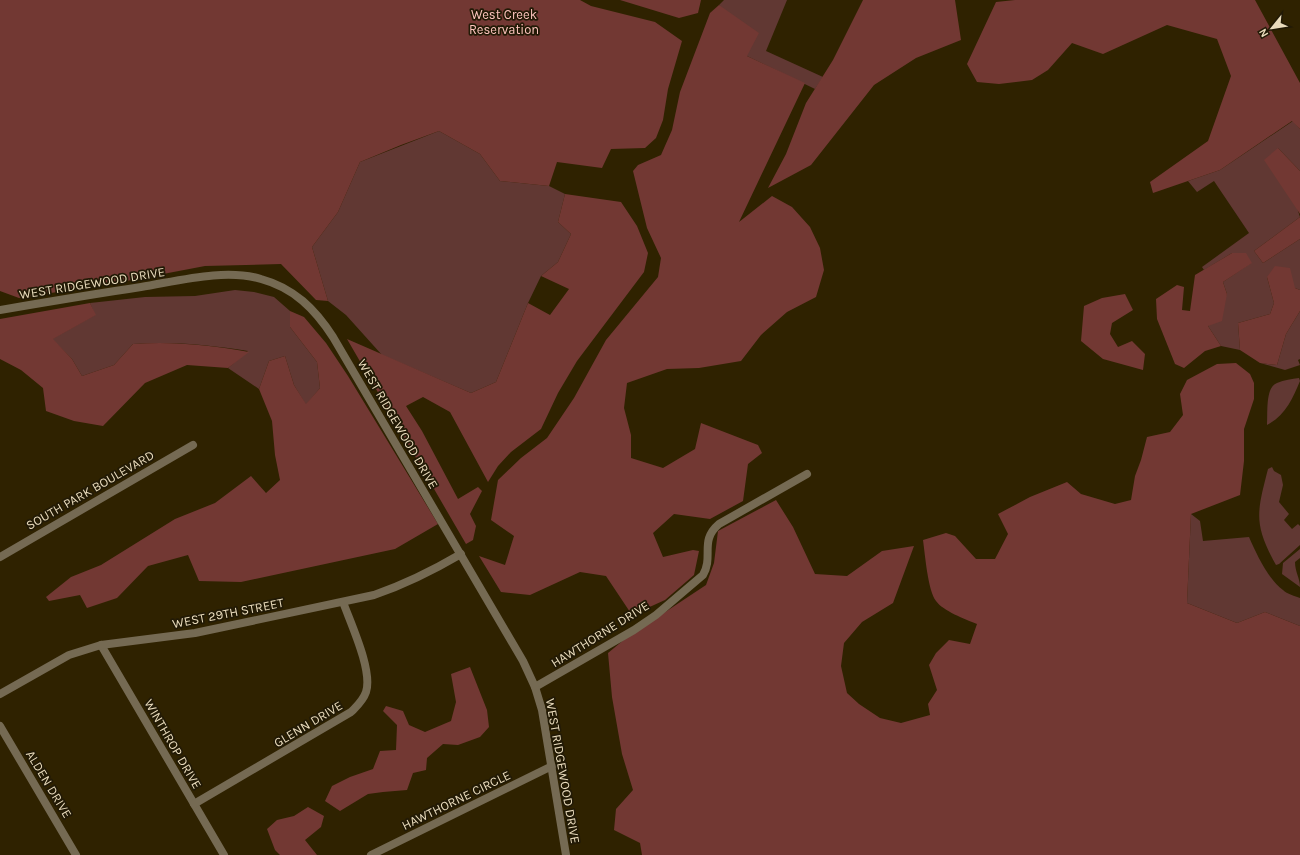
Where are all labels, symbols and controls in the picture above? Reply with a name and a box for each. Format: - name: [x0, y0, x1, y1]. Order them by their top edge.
- park label: West Creek Reservation: [469, 7, 539, 37]
- north arrow: [1252, 8, 1292, 48]
- text: N: [1256, 26, 1271, 39]
- street label: WEST RIDGEWOOD DRIVE: [18, 264, 166, 302]
- street label: WEST RIDGEWOOD DRIVE: [355, 357, 441, 491]
- street label: SOUTH PARK BOULEVARD: [23, 447, 157, 533]
- street label: WEST 29TH STREET: [171, 595, 285, 631]
- street label: HAWTHORNE DRIVE: [548, 598, 652, 670]
- street label: WINTHROP DRIVE: [141, 697, 205, 791]
- street label: WEST RIDGEWOOD DRIVE: [543, 697, 583, 845]
- street label: GLENN DRIVE: [271, 698, 345, 750]
- street label: ALDEN DRIVE: [23, 747, 75, 821]
- street label: HAWTHORNE CIRCLE: [399, 767, 513, 833]

